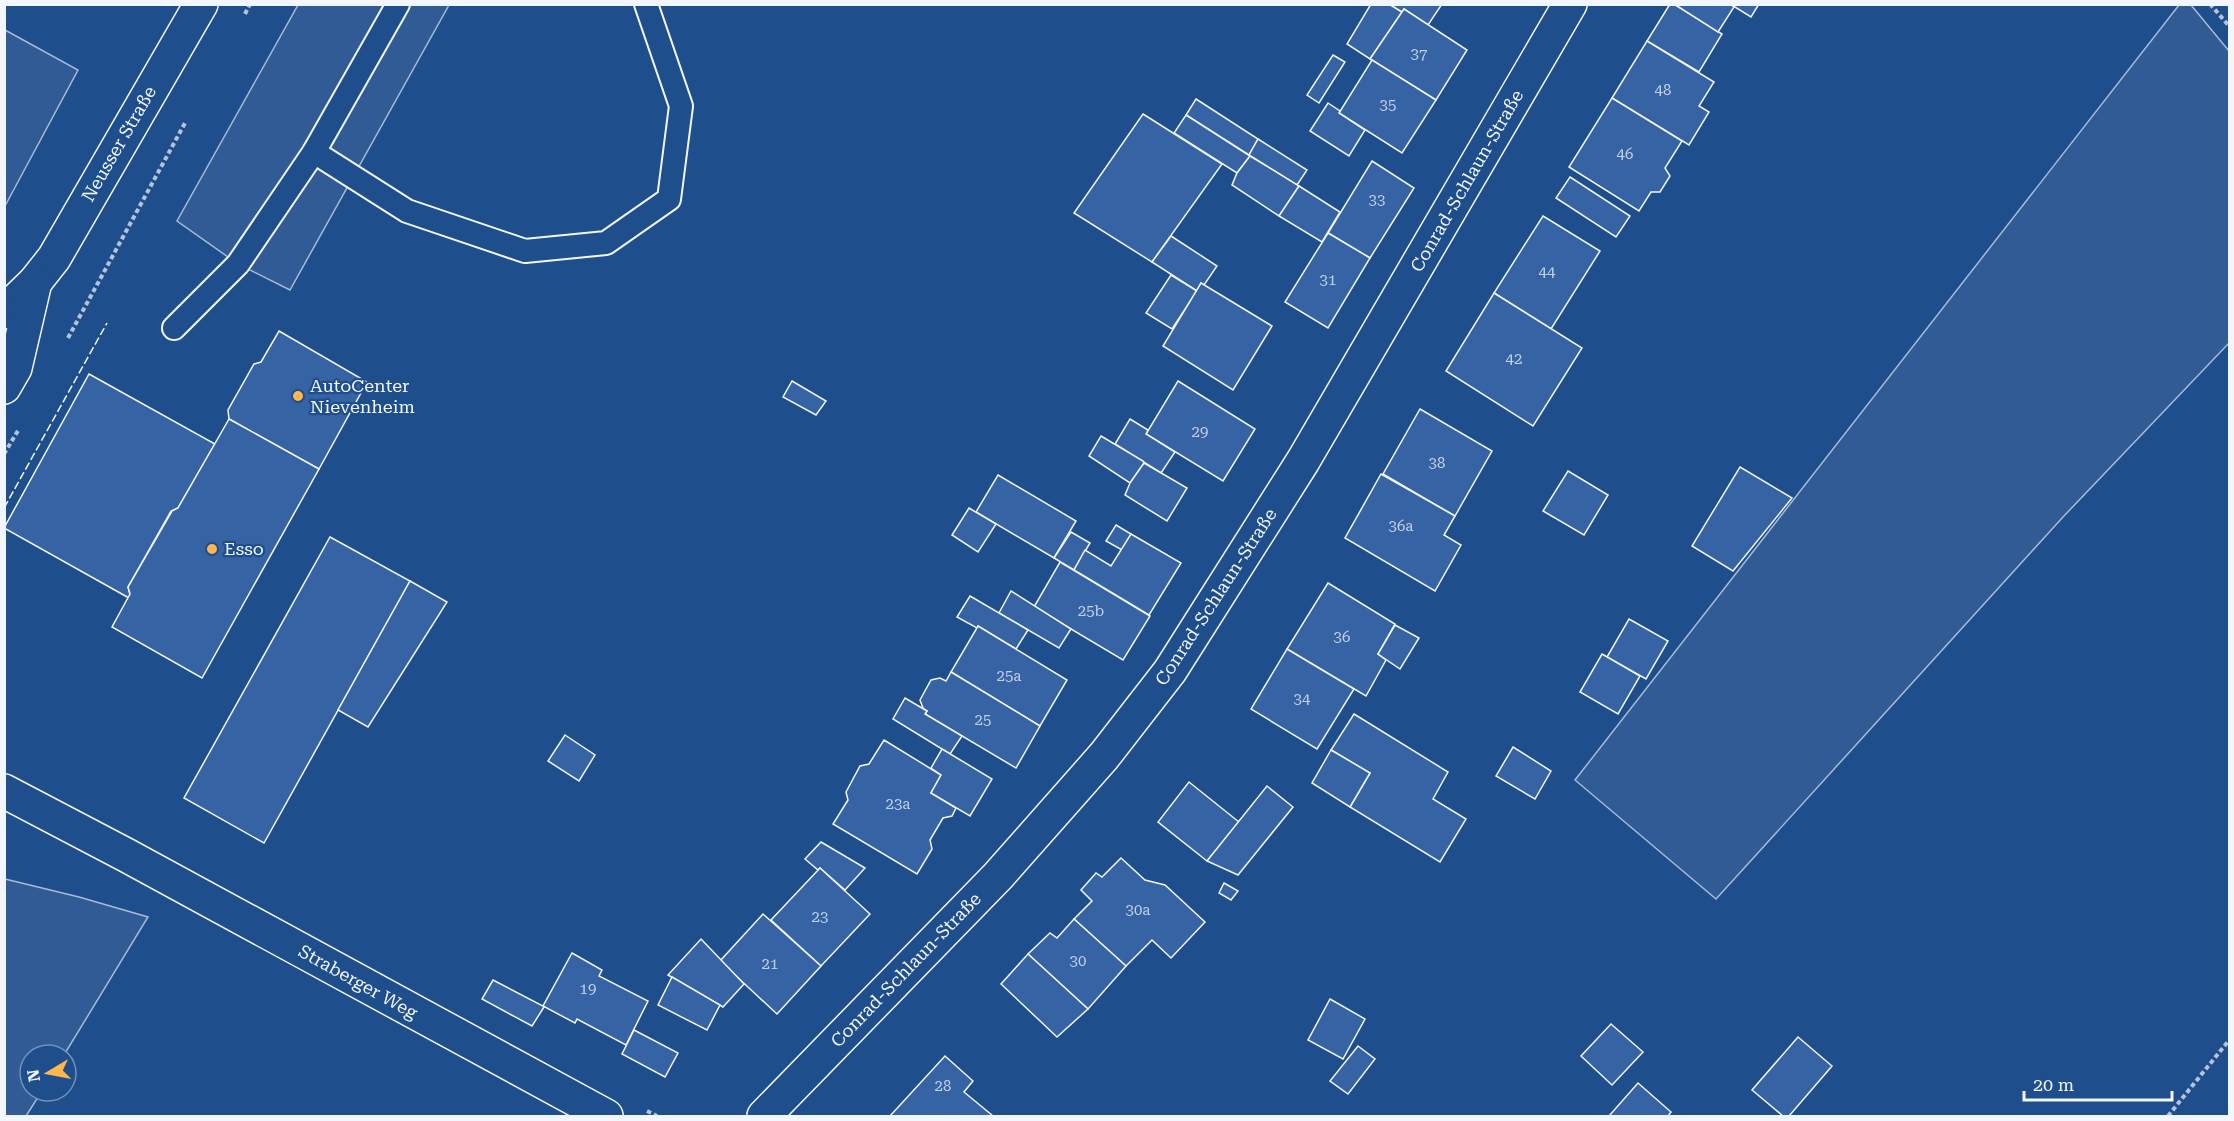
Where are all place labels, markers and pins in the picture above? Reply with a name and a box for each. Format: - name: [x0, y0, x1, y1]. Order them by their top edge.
- place label: AutoCenter Nievenheim: [310, 375, 415, 417]
- marker: AutoCenter Nievenheim: [291, 389, 305, 403]
- place label: Esso: [224, 538, 264, 559]
- marker: Esso: [205, 542, 219, 556]

